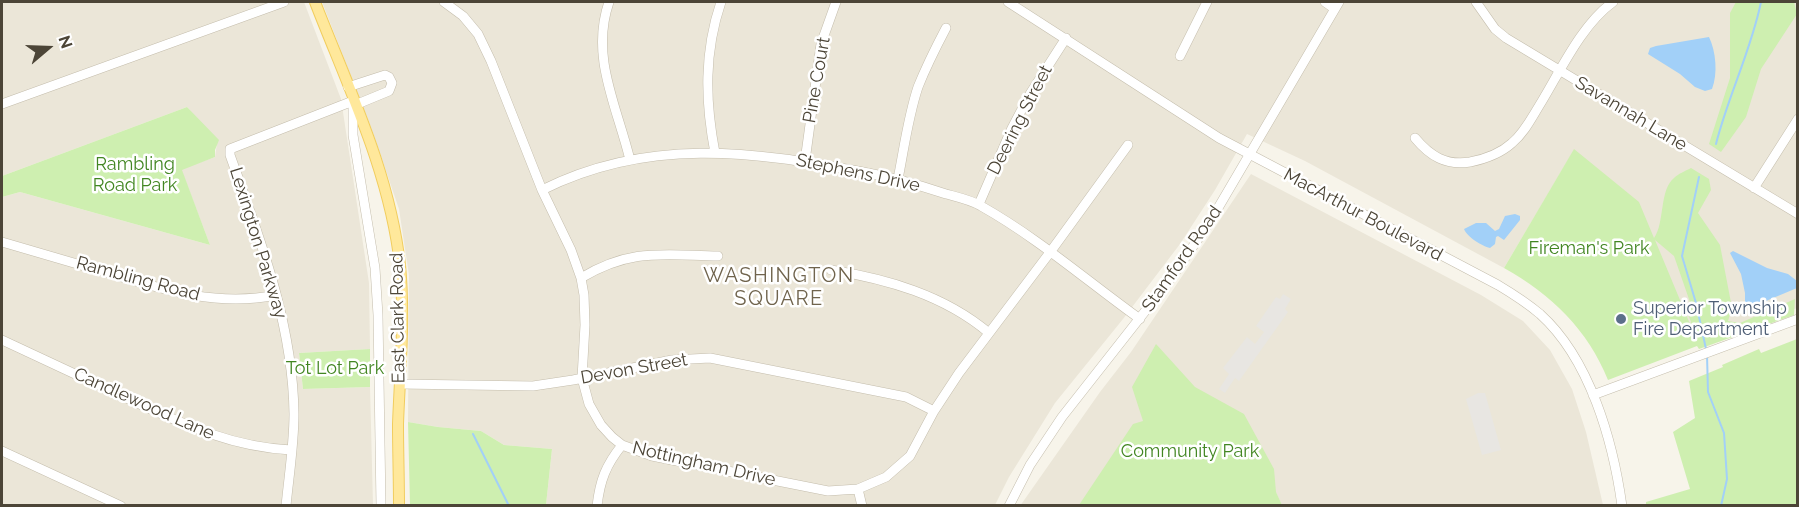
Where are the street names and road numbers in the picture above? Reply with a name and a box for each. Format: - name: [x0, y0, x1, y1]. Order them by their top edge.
- street label: Pine Court: [799, 35, 835, 125]
- street label: Deering Street: [983, 61, 1057, 179]
- street label: Savannah Lane: [1571, 72, 1691, 156]
- street label: Stephens Drive: [794, 149, 922, 197]
- street label: MacArthur Boulevard: [1280, 164, 1446, 266]
- street label: Lexington Parkway: [225, 165, 291, 321]
- street label: Stamford Road: [1137, 202, 1227, 316]
- street label: Rambling Road: [74, 252, 202, 306]
- street label: East Clark Road: [386, 252, 410, 384]
- street label: Devon Street: [579, 349, 689, 389]
- street label: Candlewood Lane: [70, 363, 218, 445]
- street label: Nottingham Drive: [630, 437, 778, 491]

